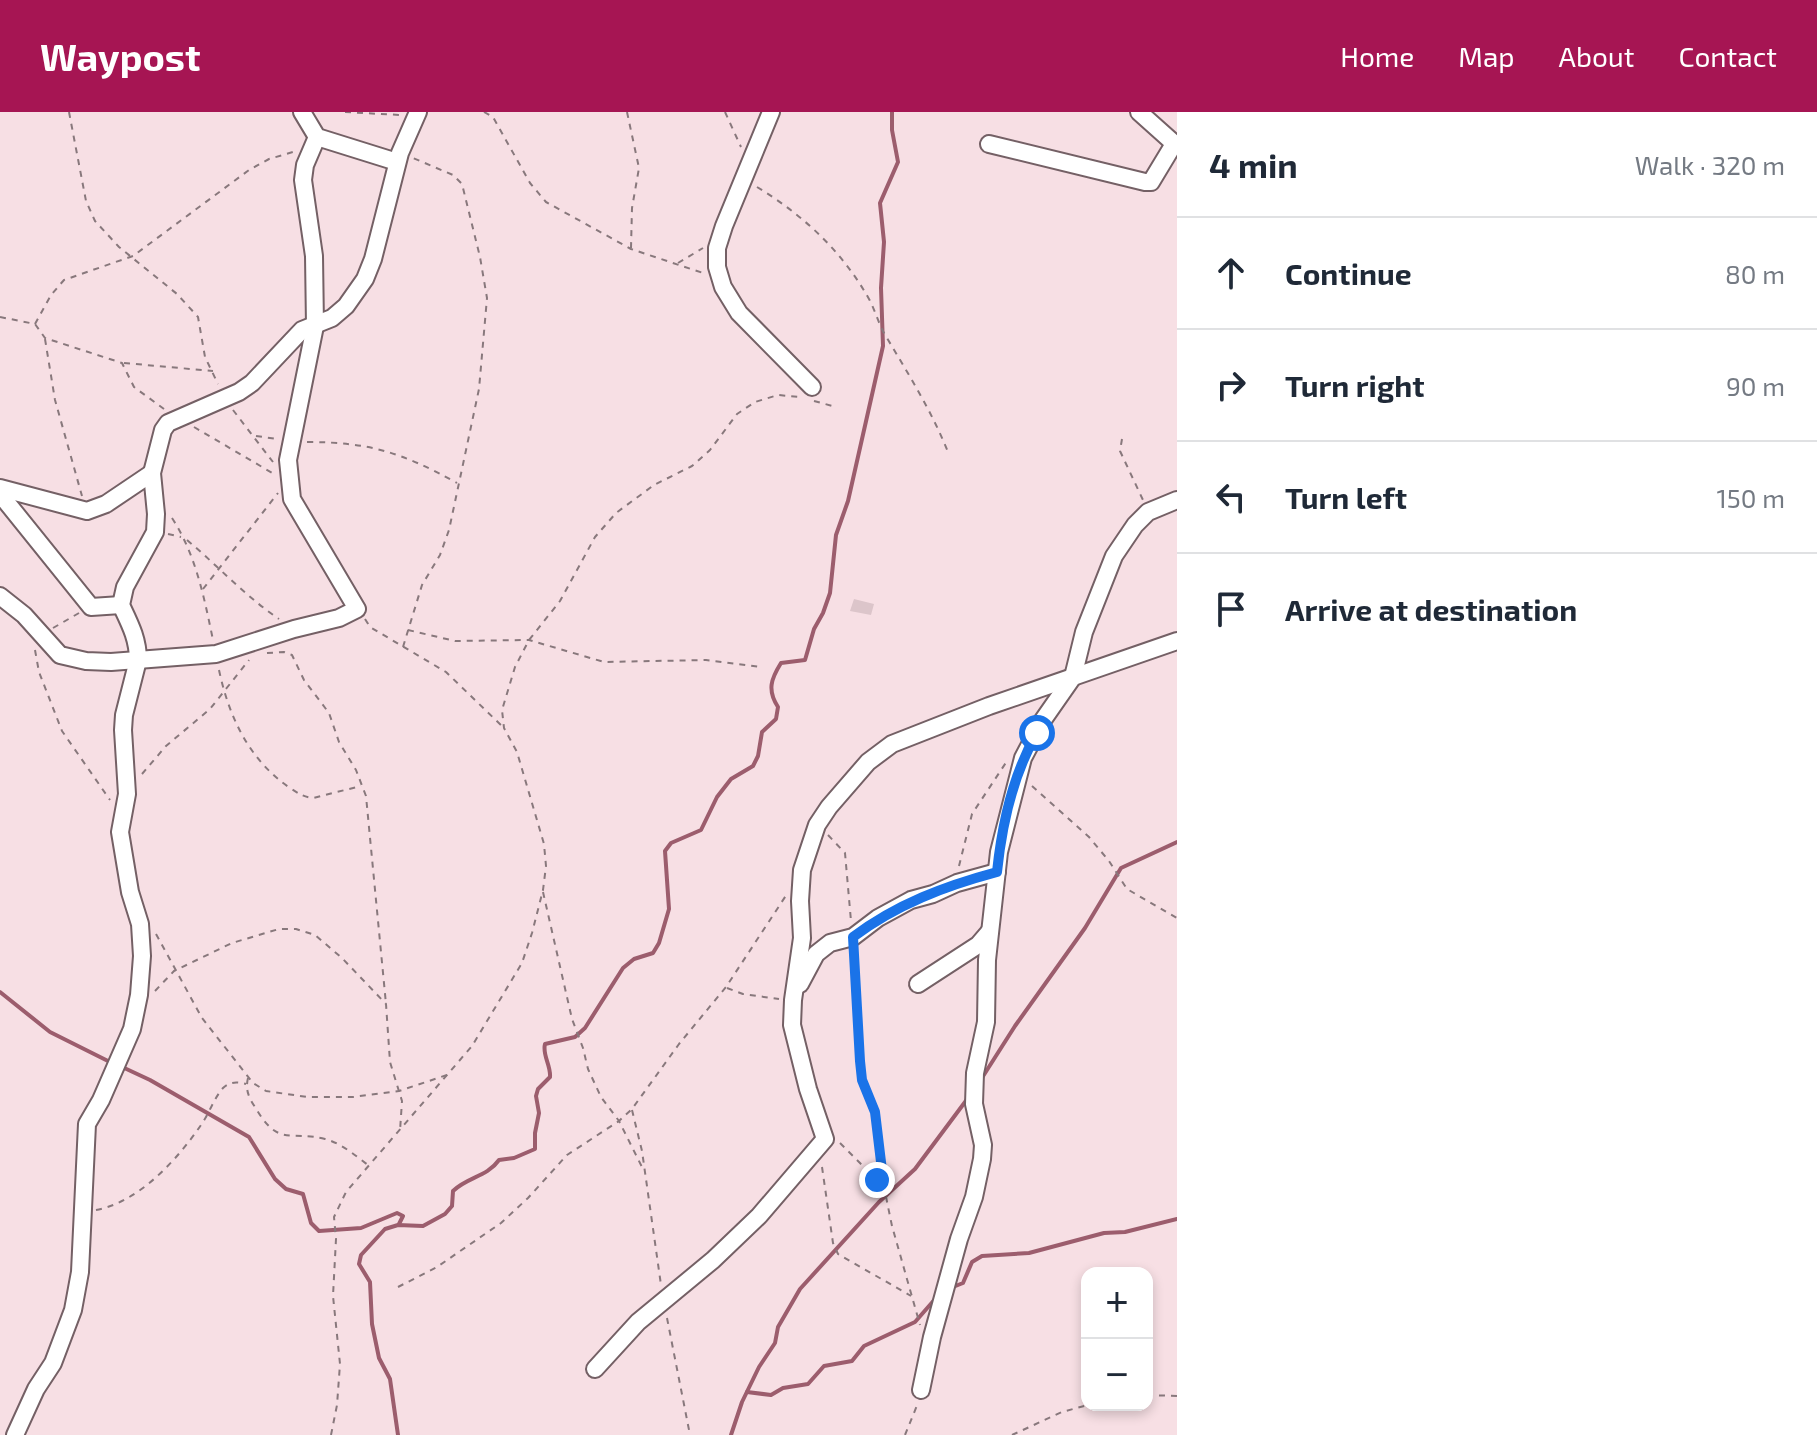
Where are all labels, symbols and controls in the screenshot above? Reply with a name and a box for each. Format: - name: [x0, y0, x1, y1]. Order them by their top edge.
- text: Waypost: [40, 33, 201, 79]
- text: Home: [1340, 39, 1414, 73]
- text: Map: [1458, 39, 1515, 73]
- text: About: [1559, 39, 1634, 73]
- text: Contact: [1678, 39, 1777, 73]
- text: 4 min: [1209, 144, 1298, 185]
- text: Walk · 320 m: [1635, 149, 1785, 180]
- icon: ahead: [1209, 251, 1253, 295]
- text: Continue: [1285, 255, 1412, 291]
- text: 80 m: [1725, 258, 1785, 289]
- icon: right: [1209, 363, 1253, 407]
- text: Turn right: [1285, 367, 1425, 403]
- text: 90 m: [1726, 370, 1785, 401]
- icon: left: [1209, 475, 1253, 519]
- text: Turn left: [1285, 479, 1407, 515]
- text: 150 m: [1716, 482, 1785, 513]
- icon: arrive: [1209, 587, 1253, 631]
- text: Arrive at destination: [1285, 591, 1577, 627]
- route start: [1019, 715, 1055, 751]
- route end: [859, 1162, 895, 1198]
- map controls: [1081, 1267, 1153, 1411]
- button: +: [1081, 1267, 1153, 1339]
- button: −: [1081, 1339, 1153, 1411]

